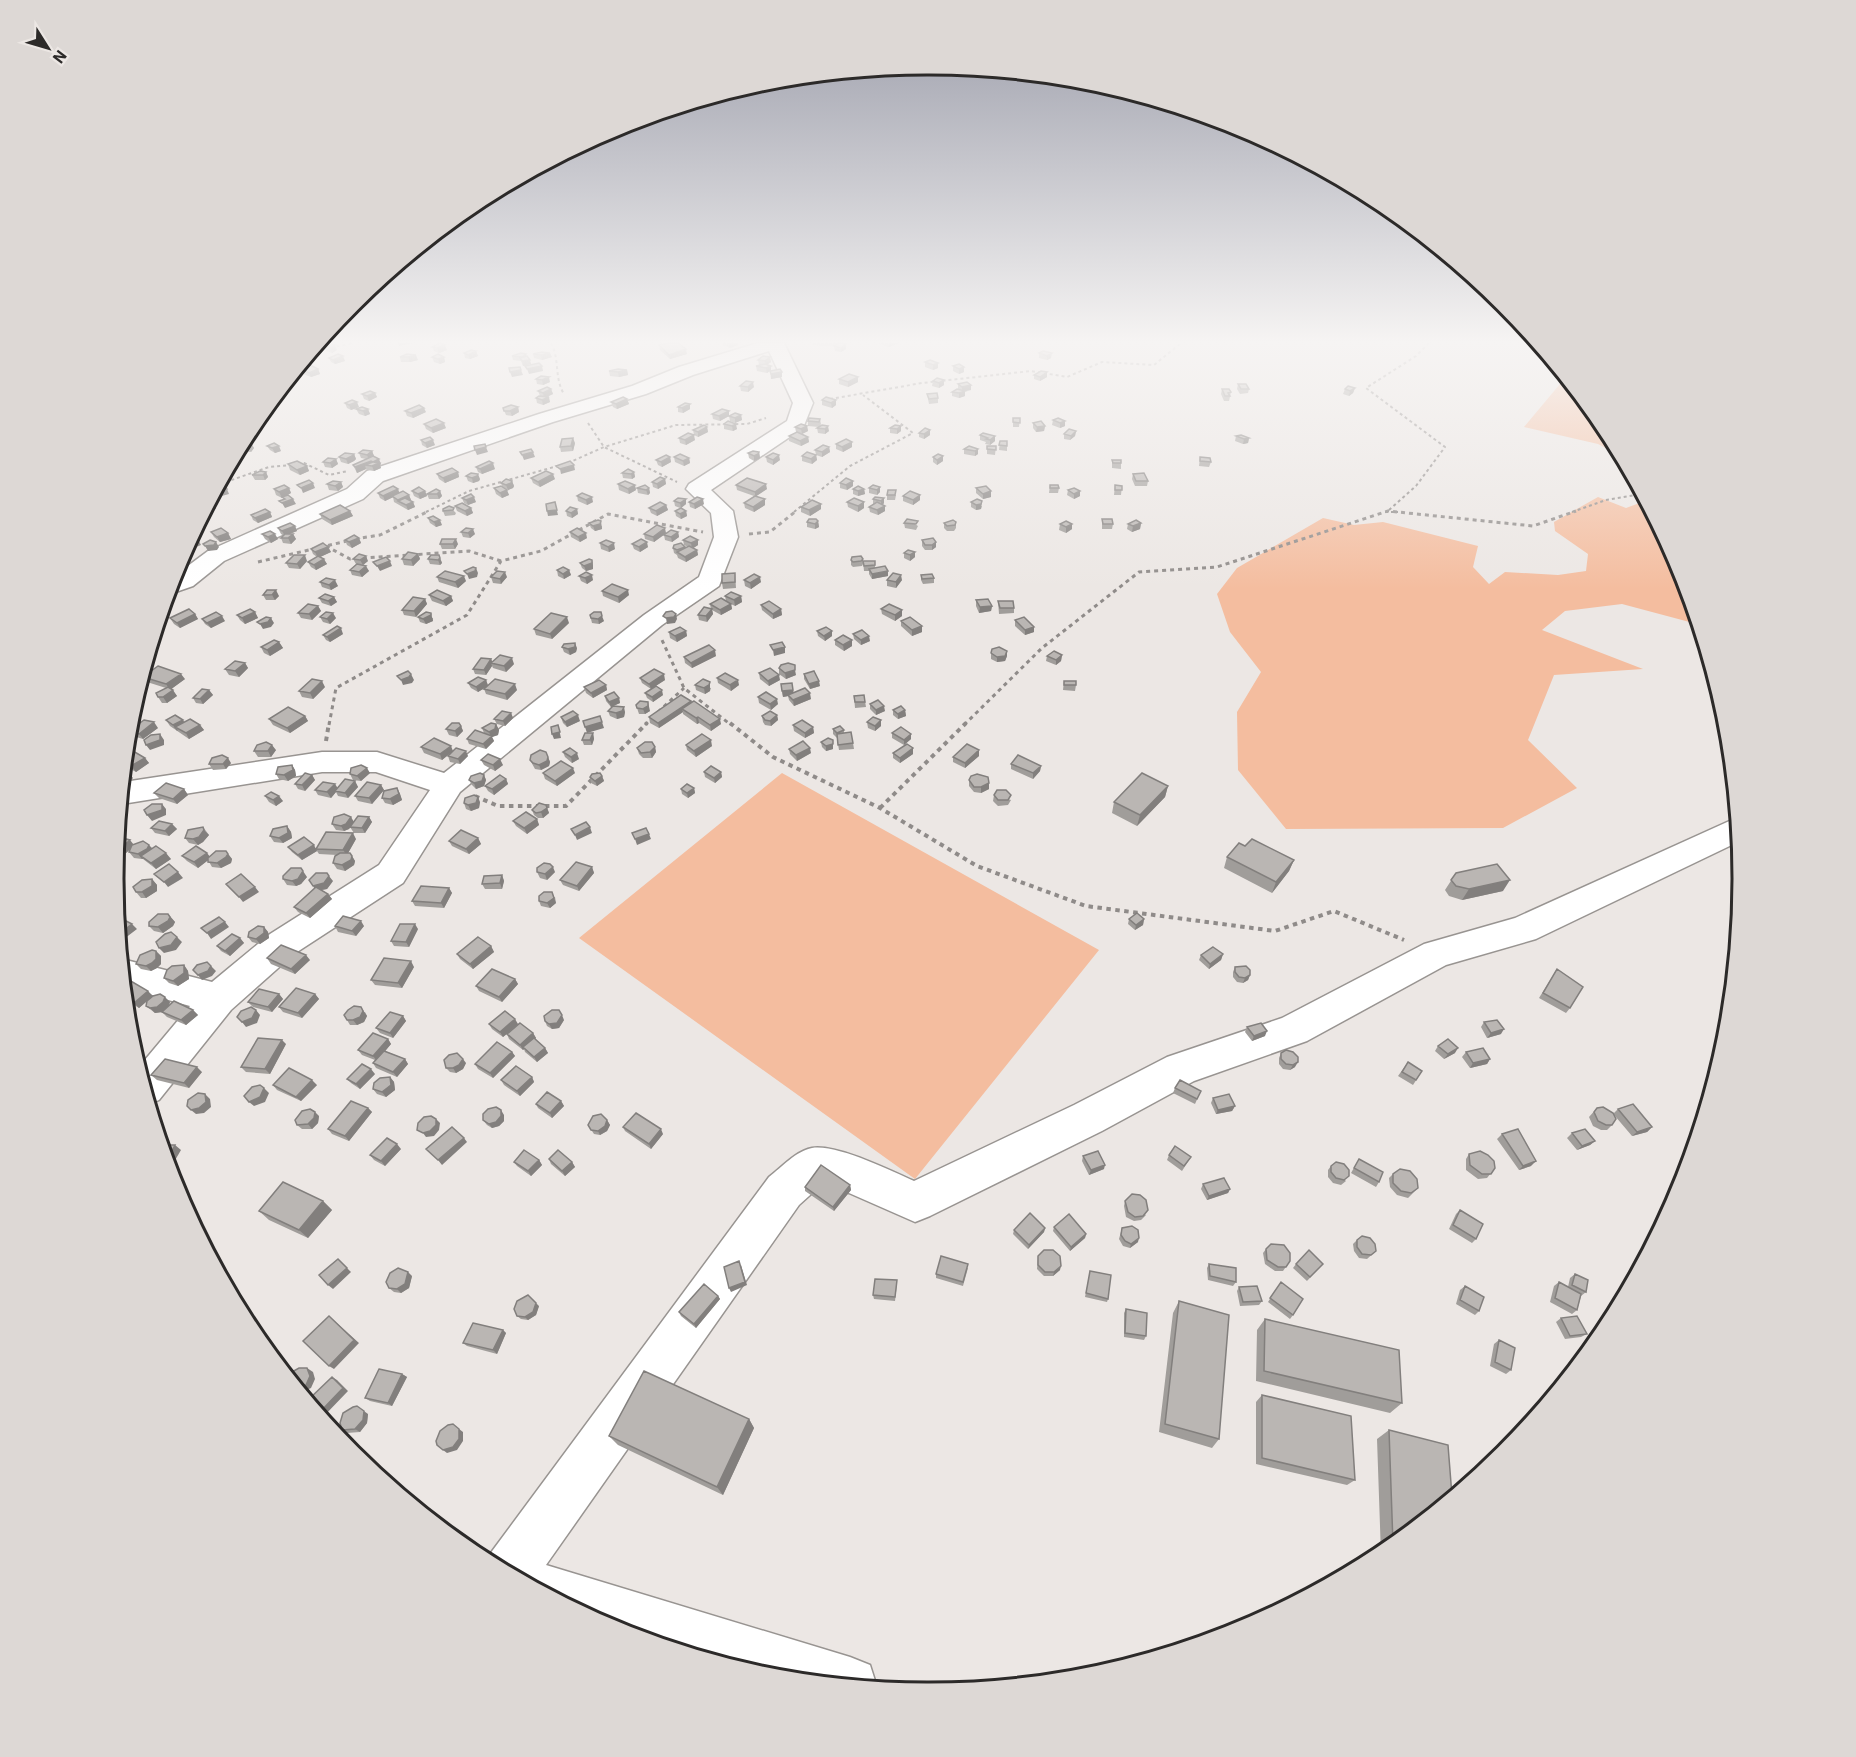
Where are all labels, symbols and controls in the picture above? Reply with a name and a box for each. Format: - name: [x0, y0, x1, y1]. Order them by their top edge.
- north arrow: [18, 18, 78, 78]
- text: N: [49, 46, 71, 68]

